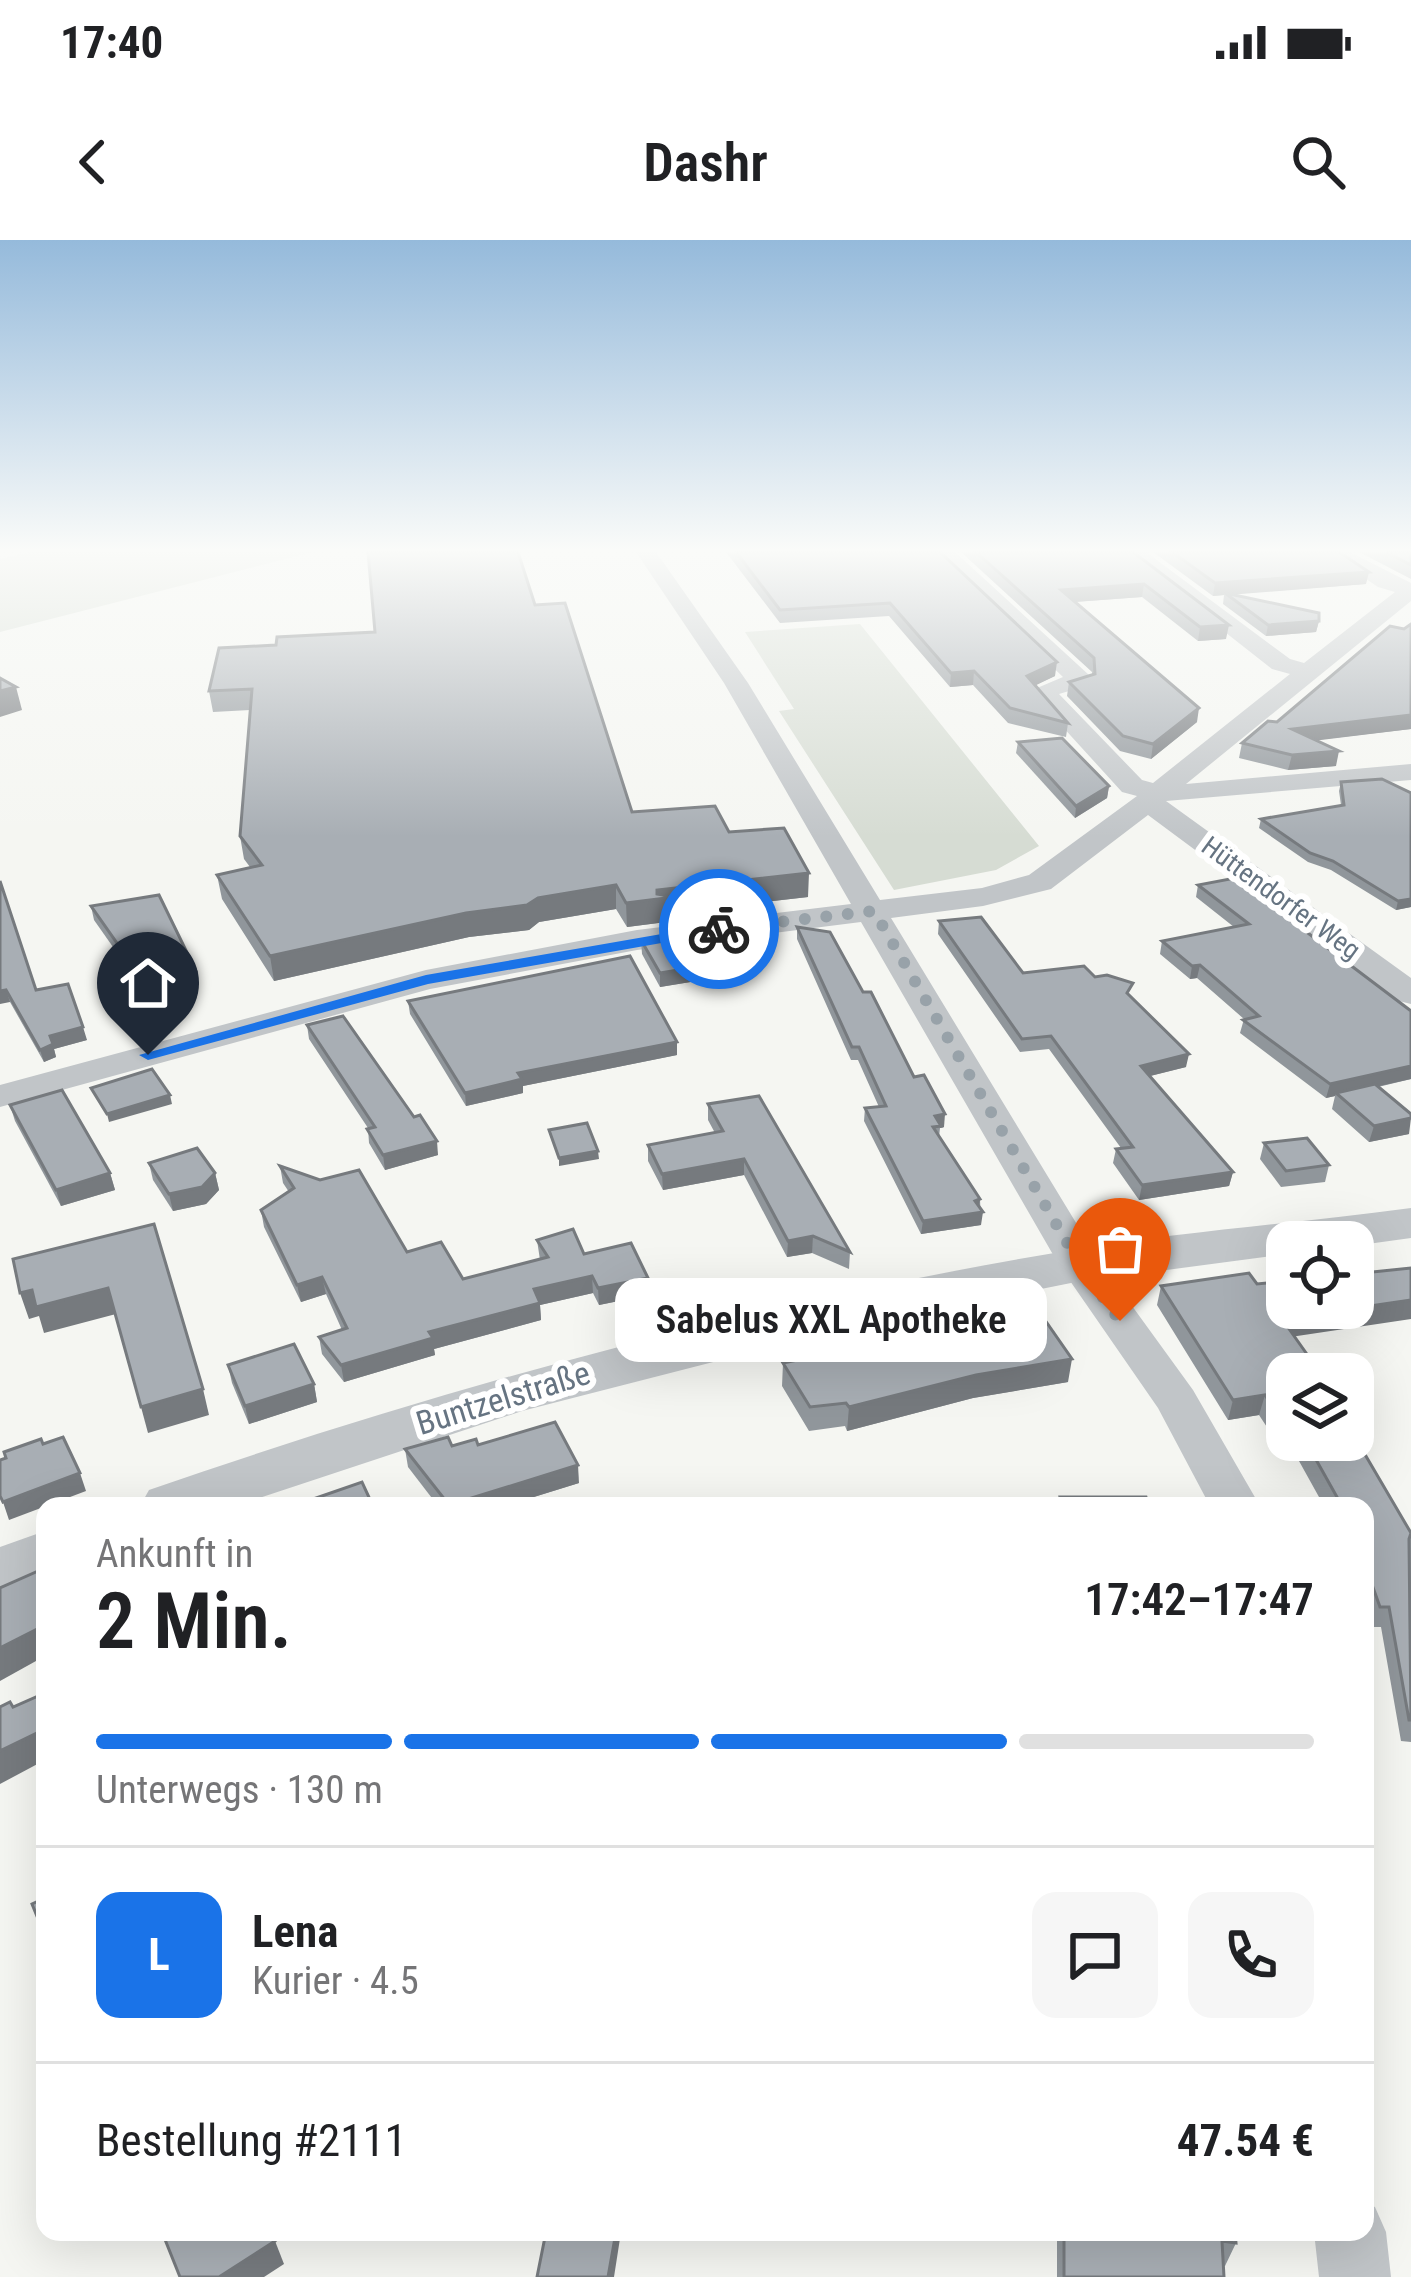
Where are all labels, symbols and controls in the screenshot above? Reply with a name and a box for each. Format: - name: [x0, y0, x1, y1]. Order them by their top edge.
- text: 17:40: [60, 16, 163, 69]
- icon: back: [60, 129, 126, 195]
- icon: search: [1285, 129, 1351, 195]
- text: Dashr: [643, 131, 768, 194]
- street label: Hüttendorfer Weg: [1195, 830, 1367, 966]
- courier: [659, 869, 779, 989]
- icon: bike: [686, 896, 752, 962]
- pin: [97, 932, 199, 1055]
- icon: home: [115, 950, 181, 1016]
- pin: [1069, 1198, 1171, 1321]
- icon: bag: [1087, 1216, 1153, 1282]
- map controls: [1266, 1221, 1374, 1461]
- button: locate: [1266, 1221, 1374, 1329]
- callout: Sabelus XXL Apotheke: [616, 1279, 1048, 1363]
- text: Sabelus XXL Apotheke: [655, 1297, 1007, 1343]
- street label: Buntzelstraße: [411, 1353, 595, 1443]
- button: layers: [1266, 1353, 1374, 1461]
- text: Ankunft in: [96, 1531, 253, 1577]
- text: 17:42–17:47: [1084, 1573, 1314, 1626]
- text: 2 Min.: [96, 1576, 292, 1667]
- text: Unterwegs · 130 m: [96, 1767, 383, 1813]
- button: chat: [1032, 1892, 1158, 2018]
- button: phone: [1188, 1892, 1314, 2018]
- text: Lena: [252, 1905, 338, 1958]
- text: L: [148, 1928, 170, 1981]
- text: Kurier · 4.5: [252, 1958, 419, 2004]
- text: Bestellung #2111: [96, 2114, 407, 2167]
- text: 47.54 €: [1177, 2114, 1314, 2167]

